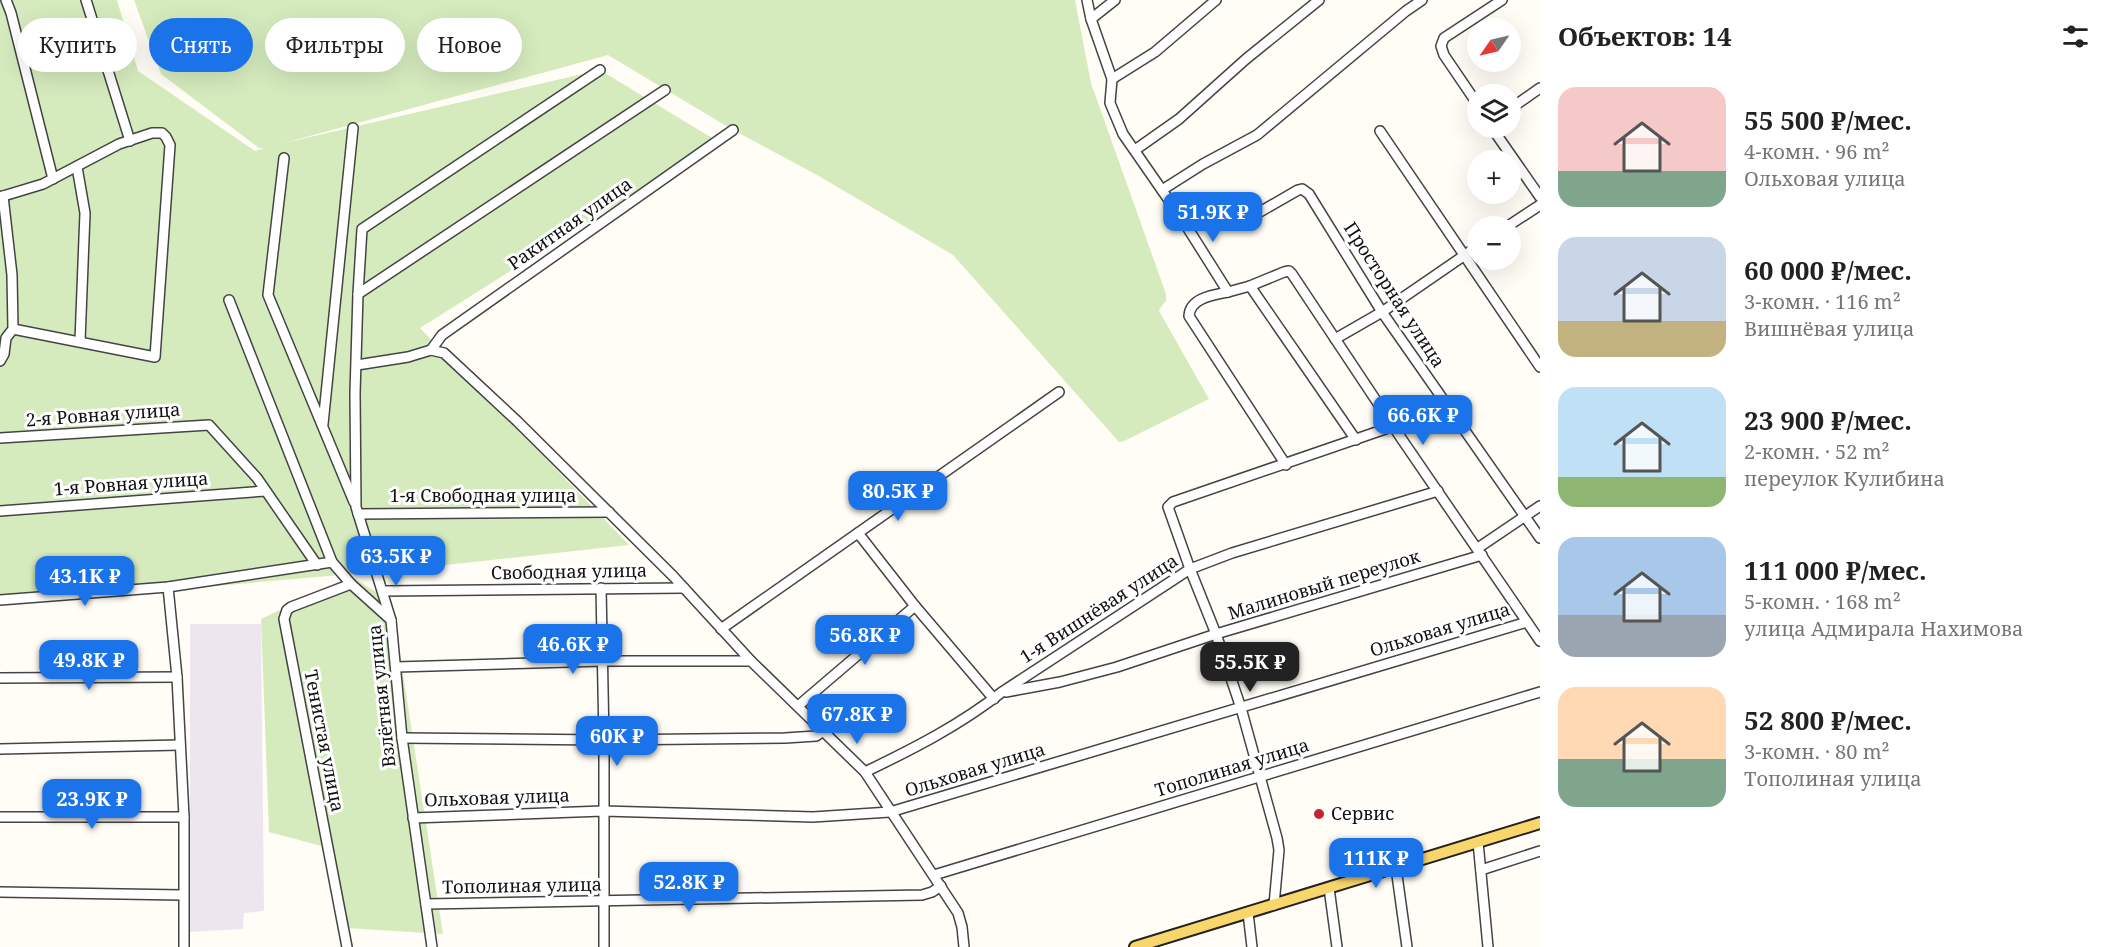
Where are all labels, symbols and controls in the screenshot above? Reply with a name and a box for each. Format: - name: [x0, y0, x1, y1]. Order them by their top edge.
- chip: Купить: [18, 18, 137, 72]
- chip: Снять: [149, 18, 253, 72]
- chip: Фильтры: [265, 18, 405, 72]
- chip: Новое: [417, 18, 522, 72]
- north arrow: [1467, 18, 1521, 72]
- map controls: [1467, 18, 1521, 270]
- text: Объектов: 14: [1558, 18, 1732, 54]
- icon: filters: [2059, 20, 2092, 53]
- button: layers: [1467, 84, 1521, 138]
- text: 55 500 ₽/мес.: [1744, 102, 1912, 138]
- icon: home: [1606, 111, 1678, 183]
- text: 4-комн. · 96 m²: [1744, 138, 1890, 165]
- button: +: [1467, 150, 1521, 204]
- text: Ольховая улица: [1744, 165, 1906, 192]
- street label: Ракитная улица: [503, 171, 636, 275]
- pin: 51.9K ₽: [1158, 192, 1268, 243]
- text: 51.9K ₽: [1177, 198, 1249, 225]
- button: −: [1467, 216, 1521, 270]
- street label: Просторная улица: [1339, 217, 1451, 372]
- text: 60 000 ₽/мес.: [1744, 252, 1912, 288]
- icon: home: [1606, 261, 1678, 333]
- text: 3-комн. · 116 m²: [1744, 288, 1901, 315]
- text: Вишнёвая улица: [1744, 315, 1914, 342]
- pin: 66.6K ₽: [1368, 395, 1478, 446]
- street label: 2-я Ровная улица: [25, 397, 181, 431]
- text: 66.6K ₽: [1387, 401, 1459, 428]
- text: 23 900 ₽/мес.: [1744, 402, 1912, 438]
- icon: home: [1606, 411, 1678, 483]
- text: 2-комн. · 52 m²: [1744, 438, 1890, 465]
- text: переулок Кулибина: [1744, 465, 1945, 492]
- street label: 1-я Ровная улица: [53, 466, 209, 500]
- pin: 80.5K ₽: [843, 471, 953, 522]
- text: 80.5K ₽: [862, 477, 934, 504]
- street label: 1-я Свободная улица: [390, 483, 576, 507]
- pin: 63.5K ₽: [341, 536, 451, 587]
- text: 63.5K ₽: [360, 542, 432, 569]
- street label: Малиновый переулок: [1225, 543, 1423, 625]
- street label: 1-я Вишнёвая улица: [1015, 548, 1182, 668]
- text: 111 000 ₽/мес.: [1744, 552, 1927, 588]
- pin: 43.1K ₽: [30, 556, 140, 607]
- street label: Свободная улица: [491, 558, 647, 584]
- icon: home: [1606, 561, 1678, 633]
- text: 43.1K ₽: [49, 562, 121, 589]
- text: 5-комн. · 168 m²: [1744, 588, 1901, 615]
- street label: Ольховая улица: [1367, 596, 1513, 662]
- pin: 56.8K ₽: [810, 615, 920, 666]
- text: улица Адмирала Нахимова: [1744, 615, 2023, 642]
- text: 56.8K ₽: [829, 621, 901, 648]
- street label: Взлётная улица: [362, 624, 400, 769]
- pin: 46.6K ₽: [518, 624, 628, 675]
- text: 46.6K ₽: [537, 630, 609, 657]
- pin: 49.8K ₽: [34, 640, 144, 691]
- pin: 55.5K ₽: [1195, 642, 1305, 693]
- text: 49.8K ₽: [53, 646, 125, 673]
- text: 55.5K ₽: [1214, 648, 1286, 675]
- street label: Тенистая улица: [299, 668, 351, 814]
- pin: 67.8K ₽: [802, 694, 912, 745]
- text: 67.8K ₽: [821, 700, 893, 727]
- text: 52 800 ₽/мес.: [1744, 702, 1912, 738]
- icon: home: [1606, 711, 1678, 783]
- pin: 60K ₽: [575, 716, 659, 767]
- text: 60K ₽: [590, 722, 644, 749]
- street label: Тополиная улица: [1152, 732, 1312, 802]
- street label: Ольховая улица: [902, 736, 1048, 802]
- text: 3-комн. · 80 m²: [1744, 738, 1890, 765]
- text: Тополиная улица: [1744, 765, 1922, 792]
- pin: 23.9K ₽: [37, 779, 147, 830]
- street label: Ольховая улица: [424, 782, 570, 812]
- text: 23.9K ₽: [56, 785, 128, 812]
- place label: Сервис: [1331, 801, 1394, 825]
- marker: Сервис: [1312, 807, 1326, 821]
- pin: 111K ₽: [1327, 838, 1425, 889]
- text: 111K ₽: [1343, 844, 1409, 871]
- pin: 52.8K ₽: [634, 862, 744, 913]
- text: 52.8K ₽: [653, 868, 725, 895]
- street label: Тополиная улица: [442, 872, 602, 898]

